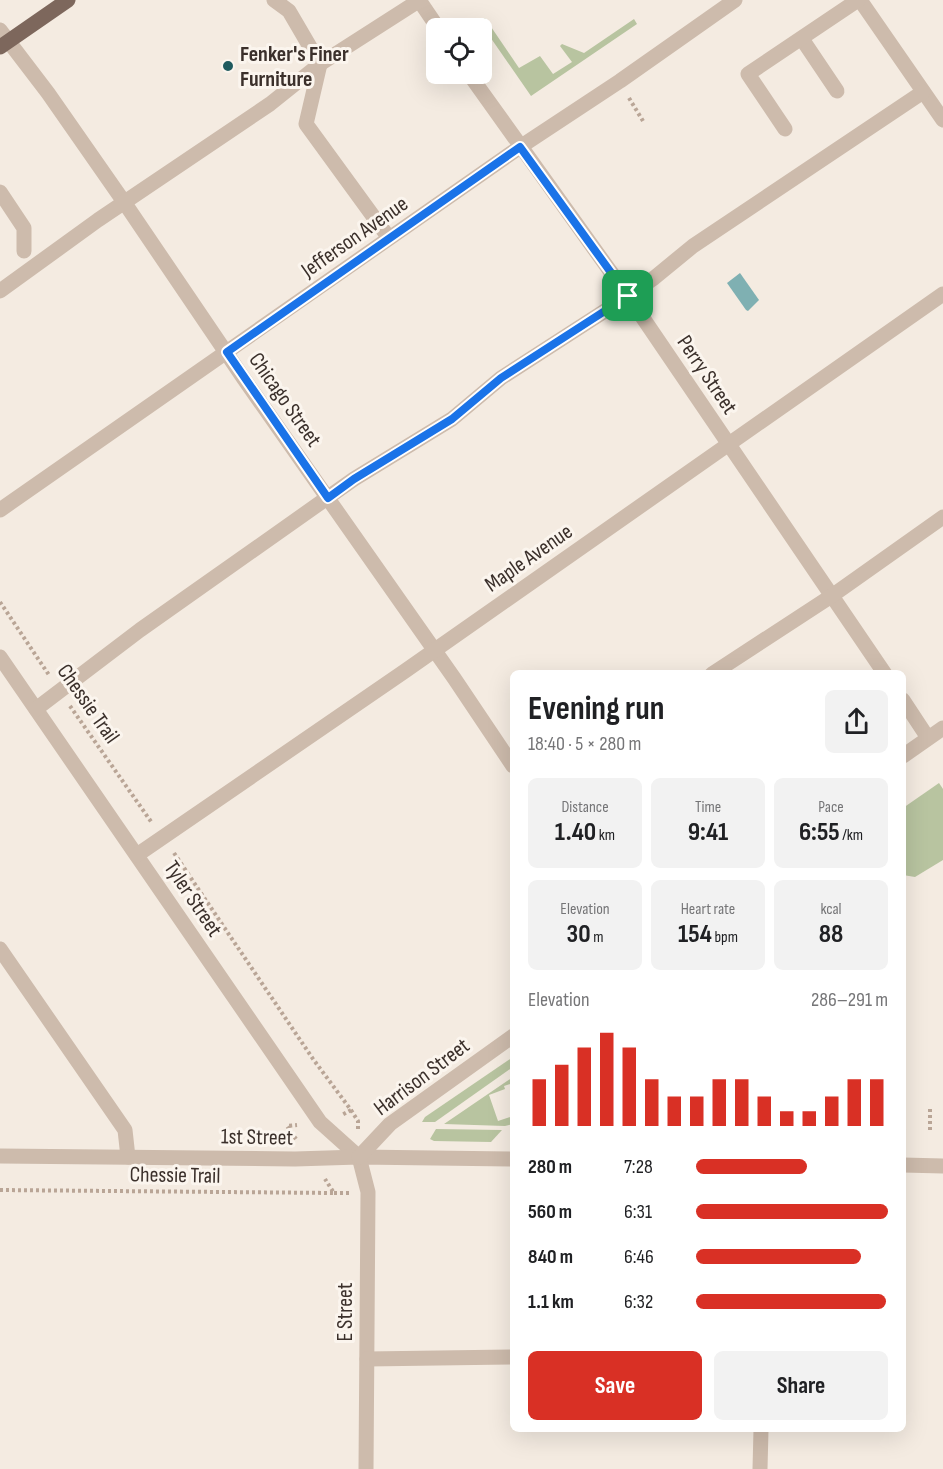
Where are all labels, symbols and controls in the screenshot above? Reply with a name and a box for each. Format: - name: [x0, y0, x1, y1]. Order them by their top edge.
- map controls: [426, 18, 492, 84]
- button: locate: [426, 18, 492, 84]
- place label: Fenker's Finer Furniture: [240, 41, 349, 93]
- marker: Fenker's Finer Furniture: [221, 59, 235, 73]
- street label: Jefferson Avenue: [295, 191, 413, 284]
- pin: [602, 270, 653, 321]
- icon: arrive: [611, 279, 644, 312]
- street label: Perry Street: [671, 330, 743, 420]
- street label: Chicago Street: [242, 348, 327, 452]
- street label: Maple Avenue: [480, 518, 578, 598]
- street label: Chessie Trail: [51, 659, 125, 749]
- text: Evening run: [528, 689, 664, 729]
- button: share: [825, 690, 888, 753]
- text: 18:40 · 5 × 280 m: [528, 732, 641, 756]
- text: Distance: [561, 798, 609, 817]
- text: Time: [695, 798, 721, 817]
- text: Pace: [818, 798, 844, 817]
- text: 1.40: [555, 817, 596, 848]
- text: 9:41: [688, 817, 728, 848]
- text: 6:55: [799, 817, 840, 848]
- text: km: [596, 826, 615, 845]
- text: /km: [840, 826, 863, 845]
- street label: Tyler Street: [158, 856, 228, 942]
- text: Elevation: [560, 900, 610, 919]
- text: Heart rate: [681, 900, 735, 919]
- text: kcal: [820, 900, 842, 919]
- text: 30: [567, 919, 591, 950]
- text: 154: [678, 919, 712, 950]
- text: 88: [819, 919, 843, 950]
- text: m: [591, 928, 603, 947]
- text: bpm: [712, 928, 738, 947]
- text: Elevation: [528, 988, 590, 1012]
- text: 286–291 m: [811, 988, 888, 1012]
- street label: Harrison Street: [369, 1032, 475, 1122]
- street label: 1st Street: [221, 1123, 294, 1152]
- text: 280 m: [528, 1155, 572, 1179]
- text: 7:28: [624, 1155, 653, 1179]
- street label: Chessie Trail: [129, 1161, 221, 1190]
- text: 560 m: [528, 1200, 572, 1224]
- text: 6:31: [624, 1200, 652, 1224]
- text: 840 m: [528, 1245, 573, 1269]
- text: 6:46: [624, 1245, 654, 1269]
- street label: E Street: [332, 1282, 359, 1341]
- text: 1.1 km: [528, 1290, 574, 1314]
- text: 6:32: [624, 1290, 653, 1314]
- button: Save: [528, 1351, 702, 1420]
- button: Share: [714, 1351, 888, 1420]

